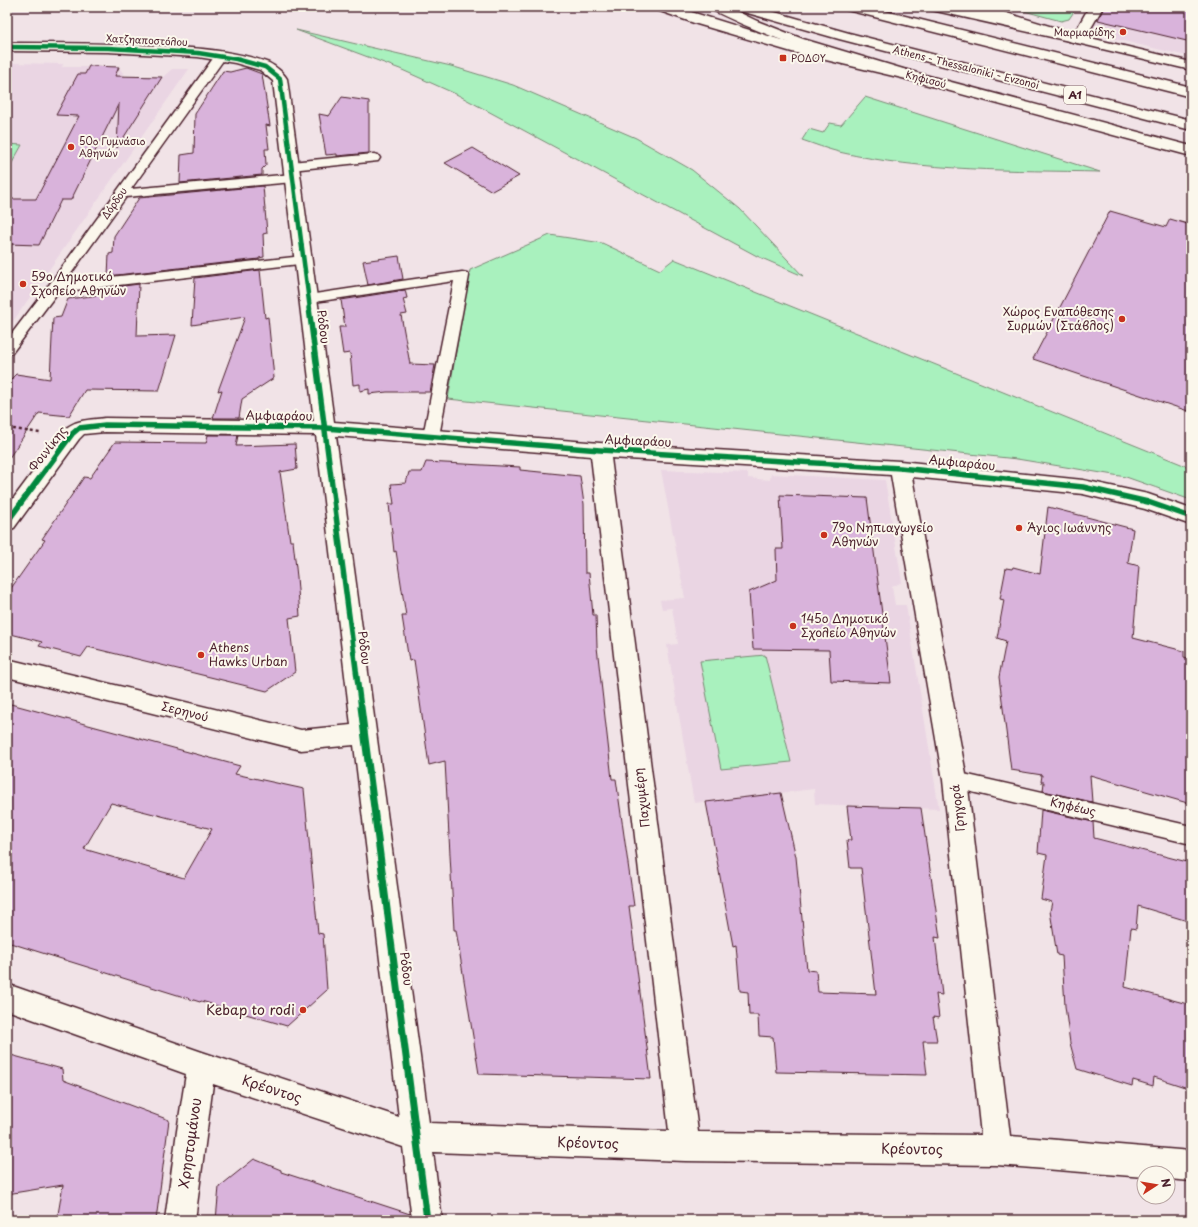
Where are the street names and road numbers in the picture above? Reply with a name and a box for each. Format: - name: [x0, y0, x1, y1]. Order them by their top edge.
- street label: Χατζηαποστόλου: [106, 30, 188, 49]
- street label: Athens - Thessaloniki - Evzonoi: [891, 41, 1041, 92]
- street label: Κηφισού: [904, 66, 948, 91]
- road number: Α1: [1064, 86, 1086, 104]
- street label: Δόρδου: [97, 183, 130, 222]
- street label: Ρόδου: [313, 309, 335, 345]
- street label: Αμφιαράου: [245, 405, 313, 425]
- street label: Φοινίκης: [24, 422, 71, 475]
- street label: Αμφιαράου: [604, 429, 672, 451]
- street label: Αμφιαράου: [928, 450, 996, 474]
- street label: Ρόδου: [354, 630, 376, 666]
- street label: Σερηνού: [160, 697, 211, 726]
- street label: Παχυμέρη: [628, 767, 654, 829]
- street label: Γρηγορά: [945, 783, 969, 833]
- street label: Κηφέως: [1049, 792, 1098, 820]
- street label: Ρόδου: [396, 951, 418, 987]
- street label: Κρέοντος: [240, 1069, 305, 1108]
- street label: Χρηστομάνου: [173, 1096, 206, 1190]
- street label: Κρέοντος: [557, 1131, 619, 1154]
- street label: Κρέοντος: [881, 1137, 943, 1160]

